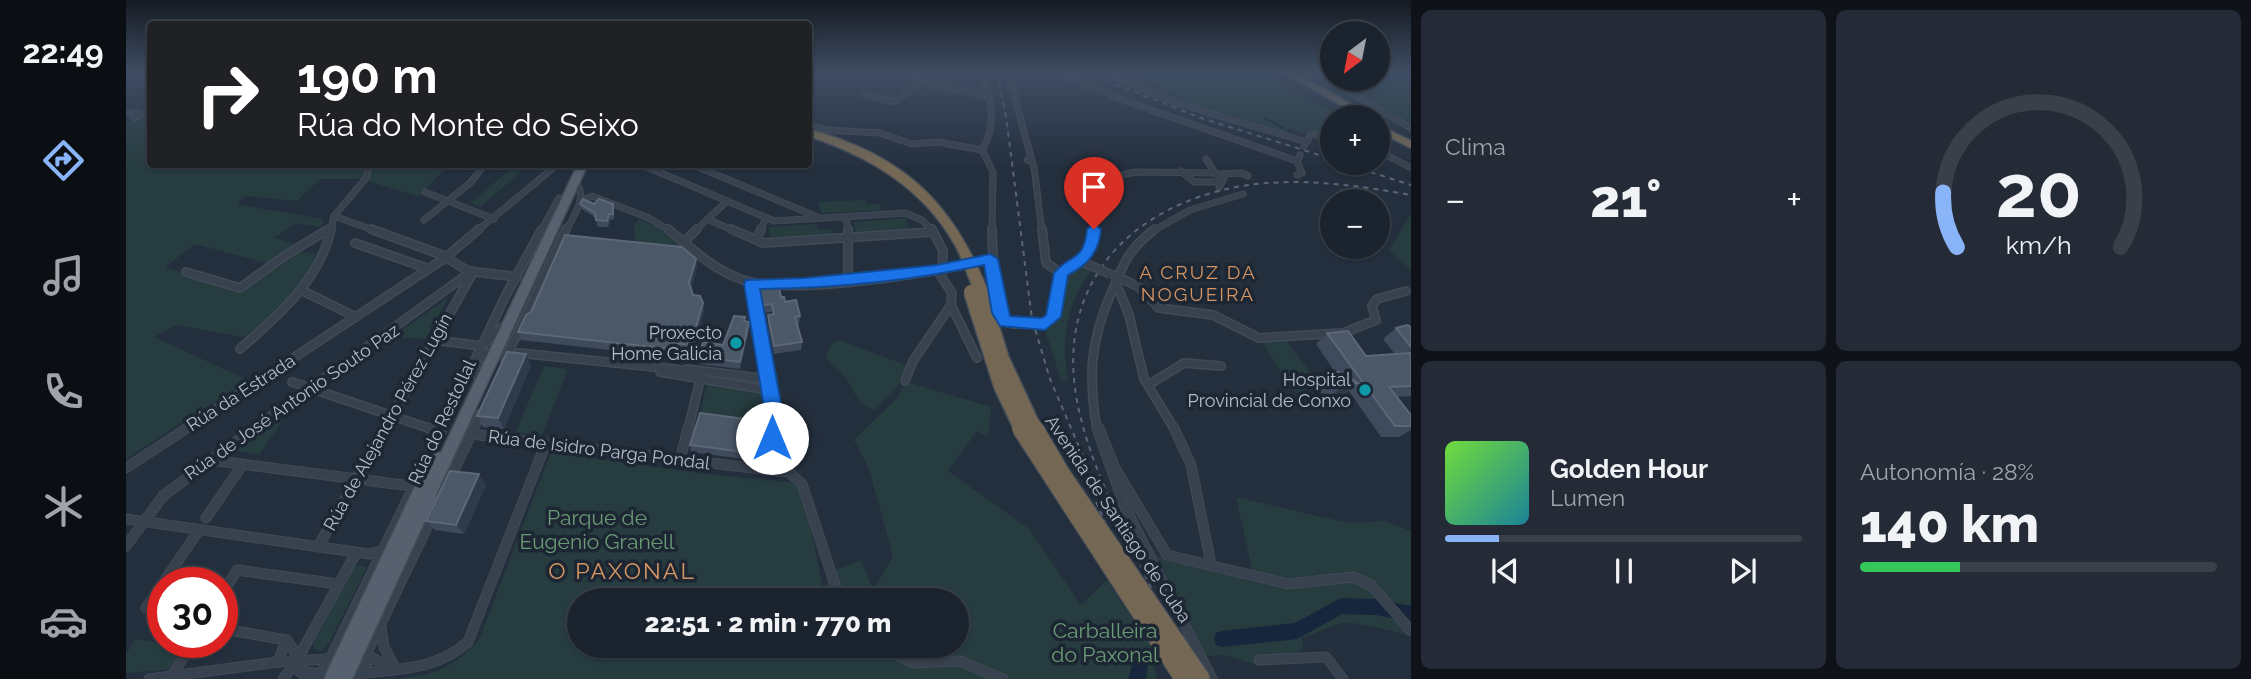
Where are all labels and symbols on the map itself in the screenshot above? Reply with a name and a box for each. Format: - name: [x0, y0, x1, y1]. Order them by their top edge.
- north arrow: [1320, 21, 1390, 91]
- pin: [1064, 157, 1124, 229]
- district label: A CRUZ DA NOGUEIRA: [1139, 261, 1257, 305]
- street label: Rúa de Alejandro Pérez Lugín: [319, 309, 456, 534]
- street label: Rúa de José Antonio Souto Paz: [180, 319, 403, 484]
- place label: Proxecto Home Galicia: [611, 322, 722, 364]
- marker: Proxecto Home Galicia: [728, 335, 744, 351]
- street label: Rúa da Estrada: [183, 350, 299, 435]
- street label: Rúa do Restollal: [404, 356, 480, 487]
- place label: Hospital Provincial de Conxo: [1188, 369, 1351, 411]
- marker: Hospital Provincial de Conxo: [1357, 382, 1373, 398]
- position arrow: [735, 401, 809, 475]
- street label: Avenida de Santiago de Cuba: [1041, 411, 1196, 626]
- street label: Rúa de Isidro Parga Pondal: [487, 425, 711, 474]
- park label: Parque de Eugenio Granell: [520, 505, 675, 554]
- district label: O PAXONAL: [548, 557, 696, 584]
- speed limit sign: 30: [147, 567, 238, 658]
- park label: Carballeira do Paxonal: [1051, 618, 1159, 667]

